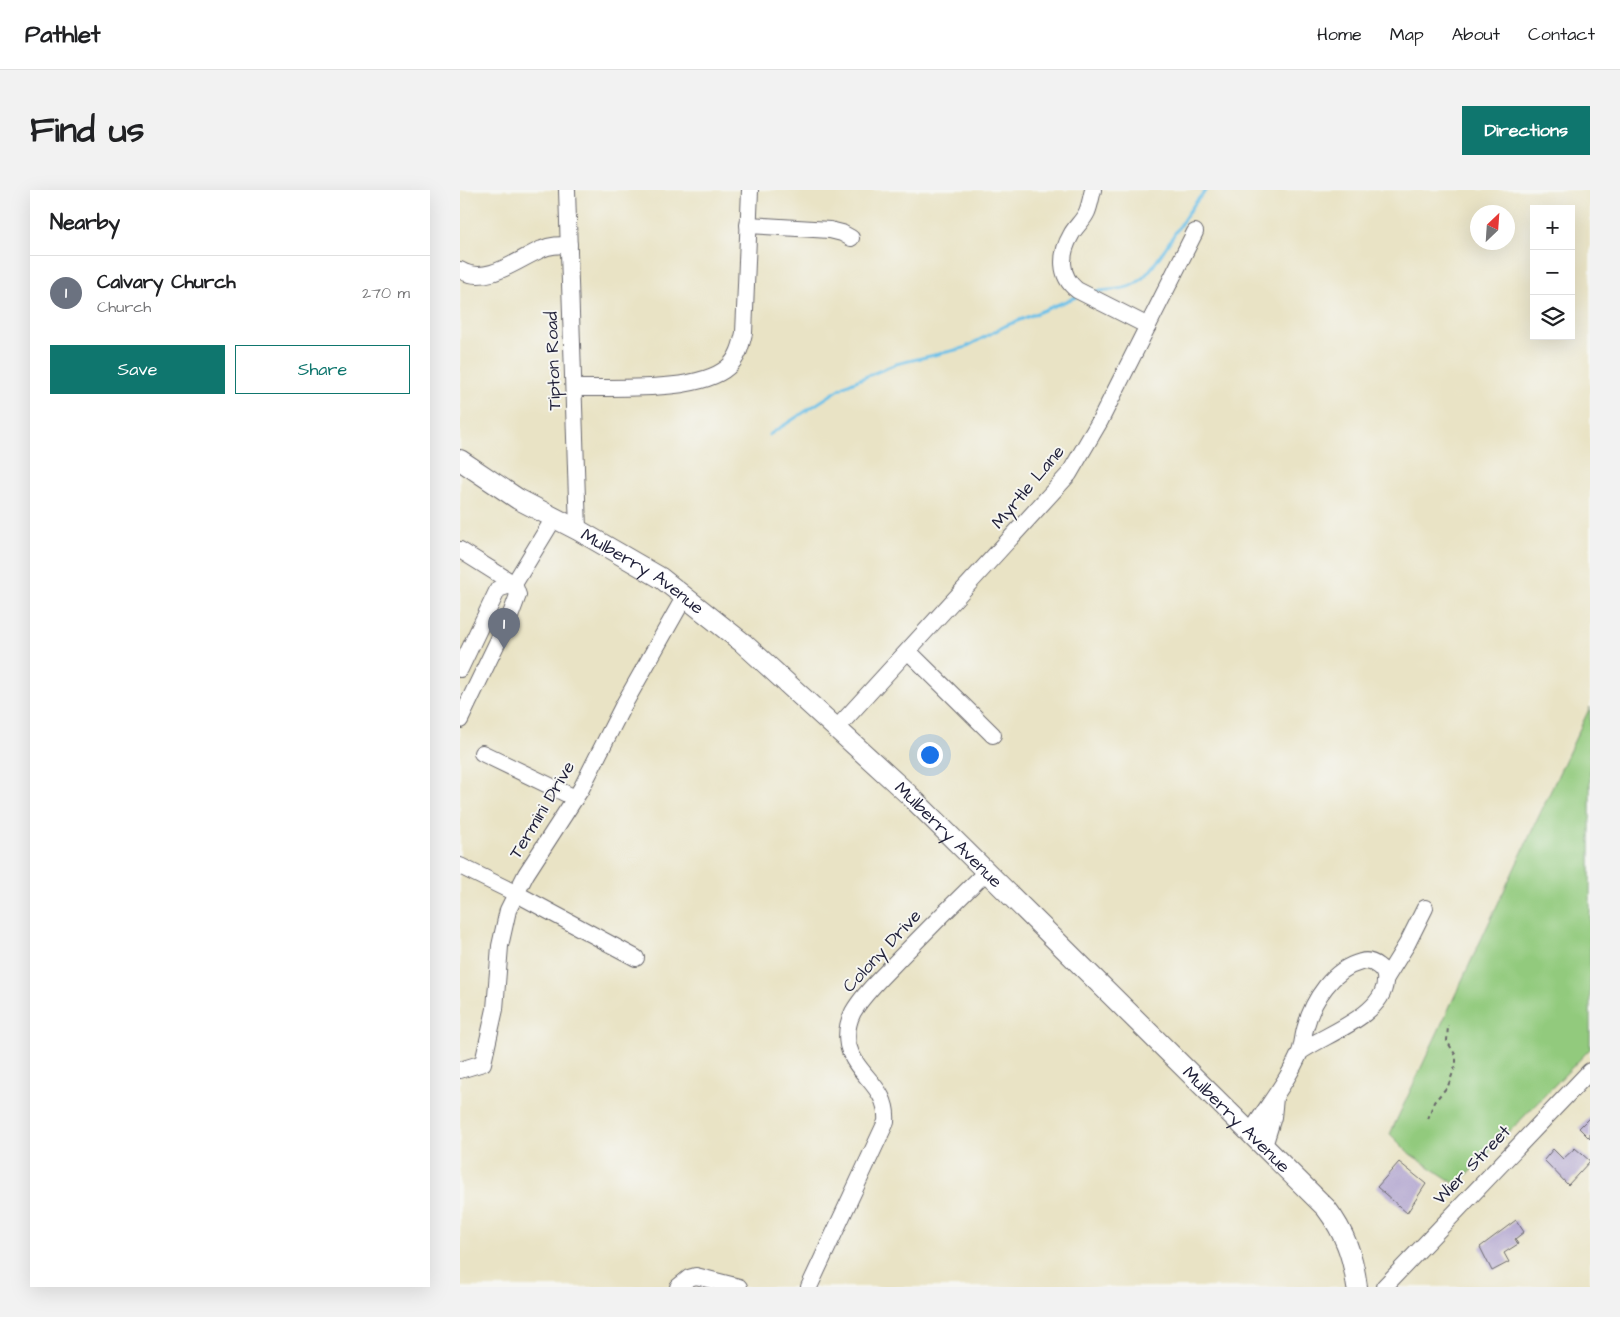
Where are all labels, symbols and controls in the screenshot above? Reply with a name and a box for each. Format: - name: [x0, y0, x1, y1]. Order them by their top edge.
- text: Pathlet: [25, 18, 101, 52]
- text: Home: [1317, 22, 1362, 47]
- text: Map: [1390, 22, 1424, 47]
- text: About: [1452, 22, 1500, 47]
- text: Contact: [1528, 22, 1595, 47]
- text: Find us: [30, 106, 144, 155]
- button: Directions: [1462, 106, 1590, 155]
- north arrow: [1470, 205, 1515, 250]
- map controls: [1530, 205, 1575, 340]
- button: +: [1530, 205, 1575, 250]
- text: Nearby: [50, 208, 120, 237]
- button: −: [1530, 250, 1575, 295]
- text: Calvary Church: [97, 269, 236, 296]
- text: 1: [65, 282, 67, 304]
- text: 270 m: [362, 282, 410, 304]
- button: layers: [1530, 295, 1575, 340]
- text: Church: [97, 296, 151, 318]
- street label: Tipton Road: [539, 311, 567, 411]
- button: Save: [50, 345, 225, 394]
- button: Share: [235, 345, 410, 394]
- street label: Myrtle Lane: [986, 440, 1071, 535]
- street label: Mulberry Avenue: [576, 522, 710, 620]
- pin: 1: [488, 608, 520, 649]
- your location: [917, 742, 943, 768]
- street label: Termini Drive: [503, 756, 581, 864]
- street label: Mulberry Avenue: [889, 776, 1008, 893]
- street label: Colony Drive: [837, 904, 928, 999]
- street label: Mulberry Avenue: [1177, 1060, 1296, 1178]
- street label: Wier Street: [1428, 1119, 1517, 1210]

